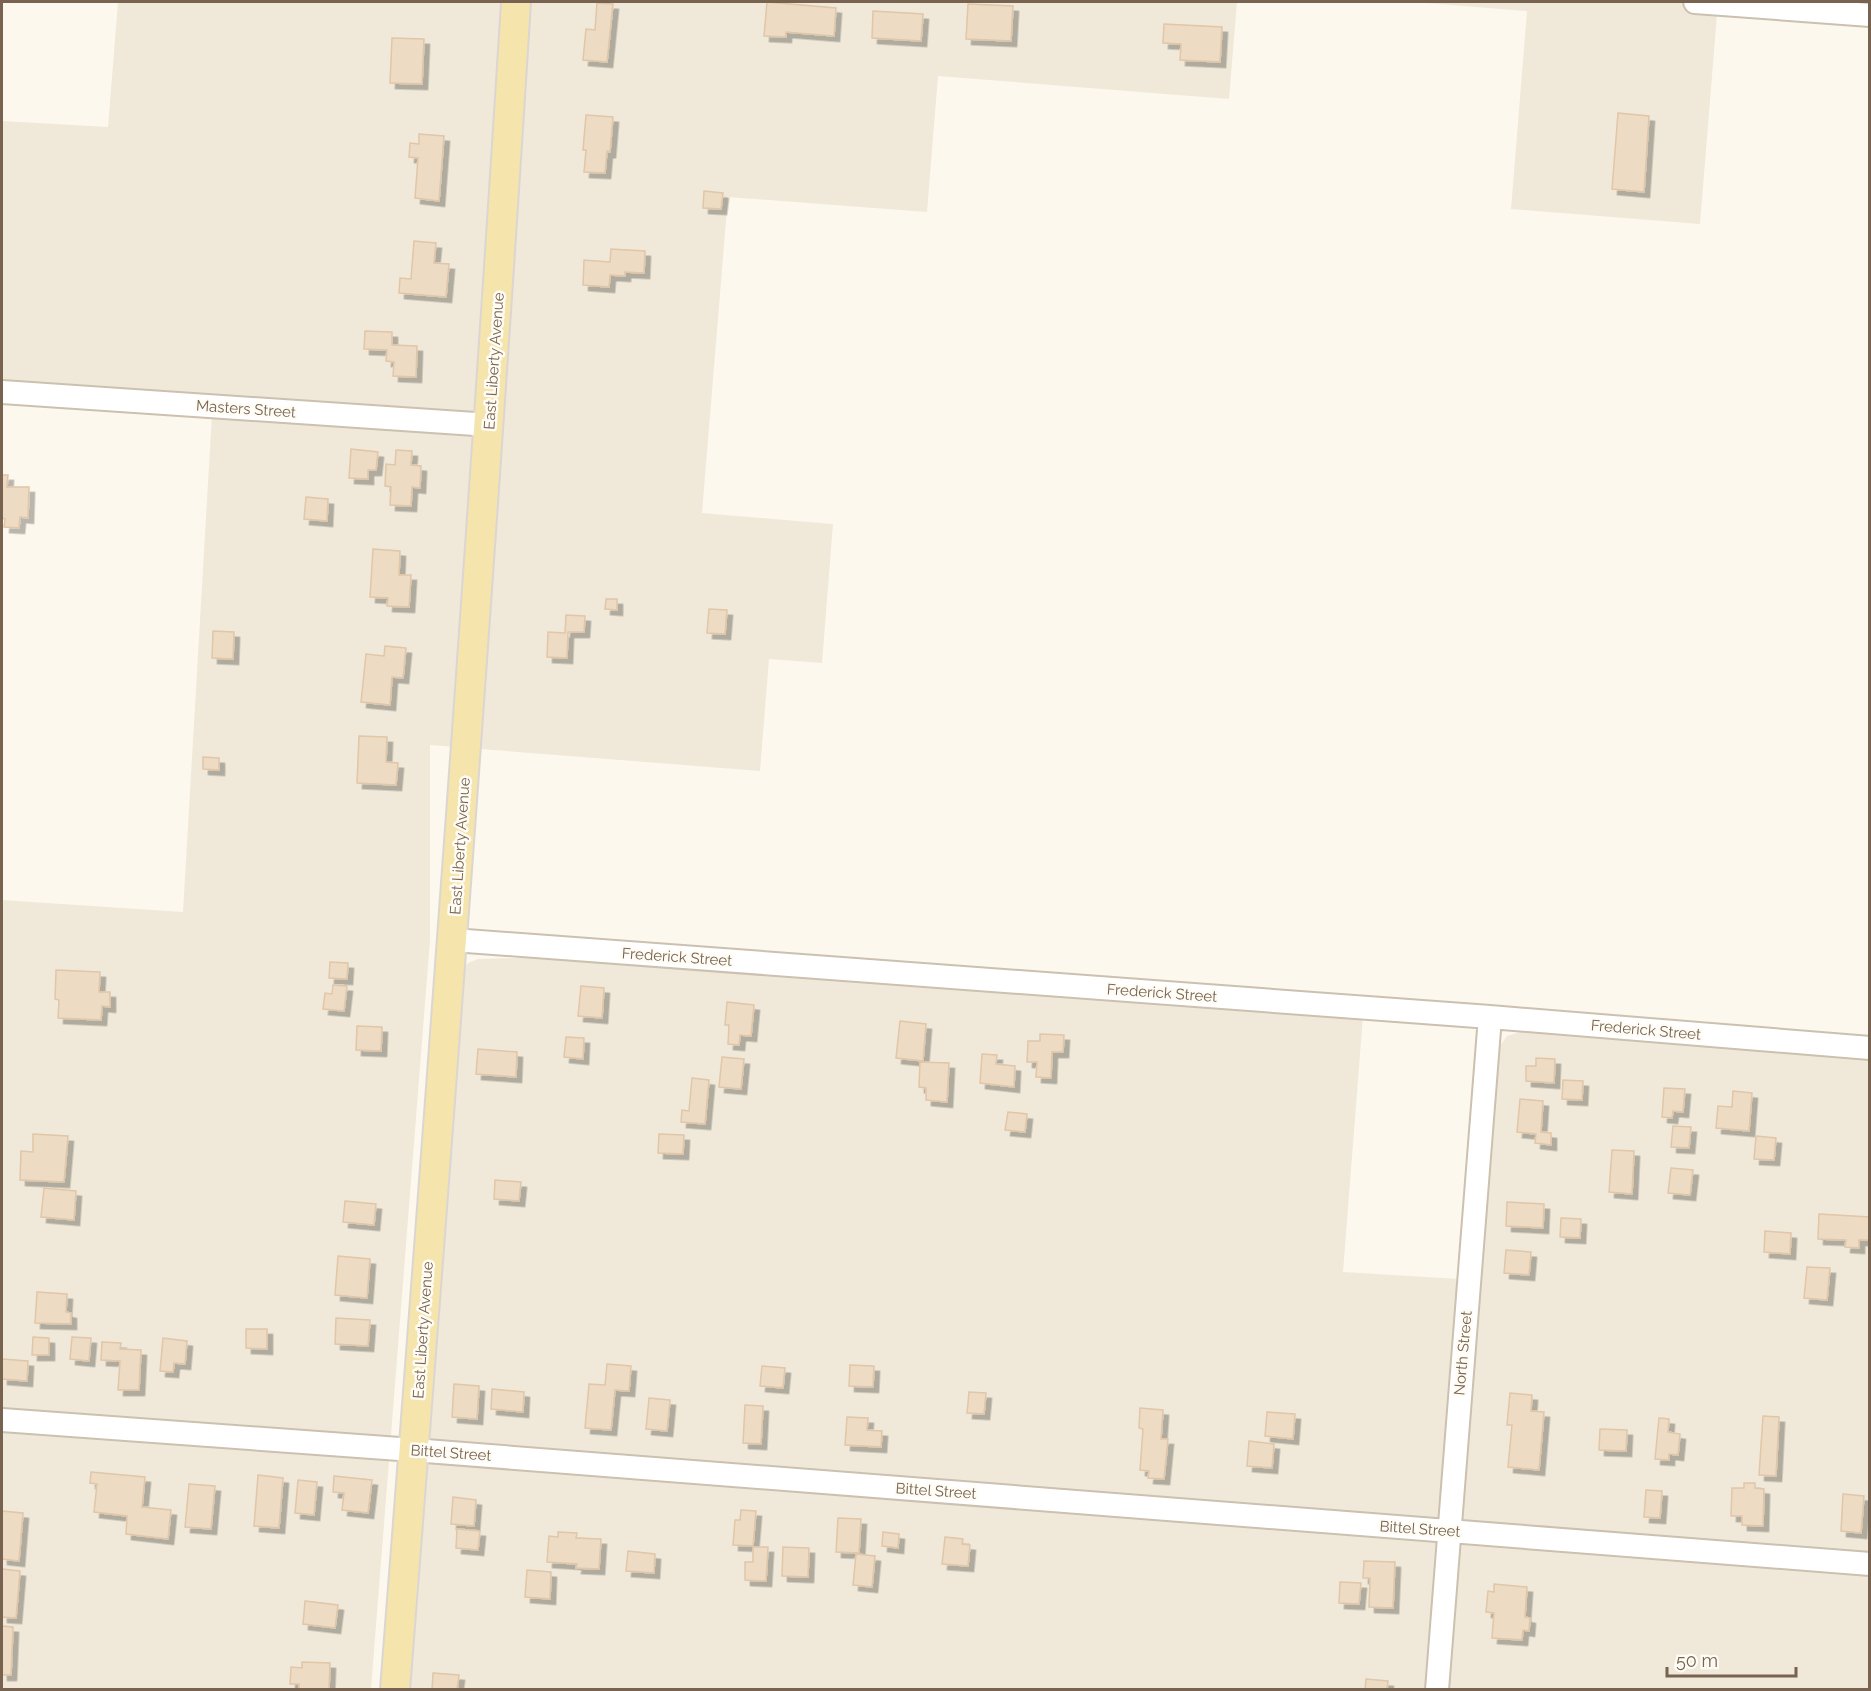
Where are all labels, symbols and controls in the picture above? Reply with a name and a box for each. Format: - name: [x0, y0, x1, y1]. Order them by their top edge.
- street label: East Liberty Avenue: [480, 292, 508, 430]
- street label: Masters Street: [195, 397, 297, 421]
- street label: East Liberty Avenue: [446, 777, 474, 915]
- street label: Frederick Street: [621, 944, 733, 970]
- street label: Frederick Street: [1106, 980, 1218, 1006]
- street label: Frederick Street: [1590, 1016, 1702, 1044]
- street label: East Liberty Avenue: [409, 1261, 437, 1399]
- street label: North Street: [1450, 1310, 1476, 1396]
- street label: Bittel Street: [410, 1441, 492, 1465]
- street label: Bittel Street: [895, 1479, 977, 1503]
- street label: Bittel Street: [1379, 1517, 1461, 1541]
- scale bar: [1667, 1640, 1796, 1678]
- text: 50 m: [1676, 1650, 1718, 1671]

